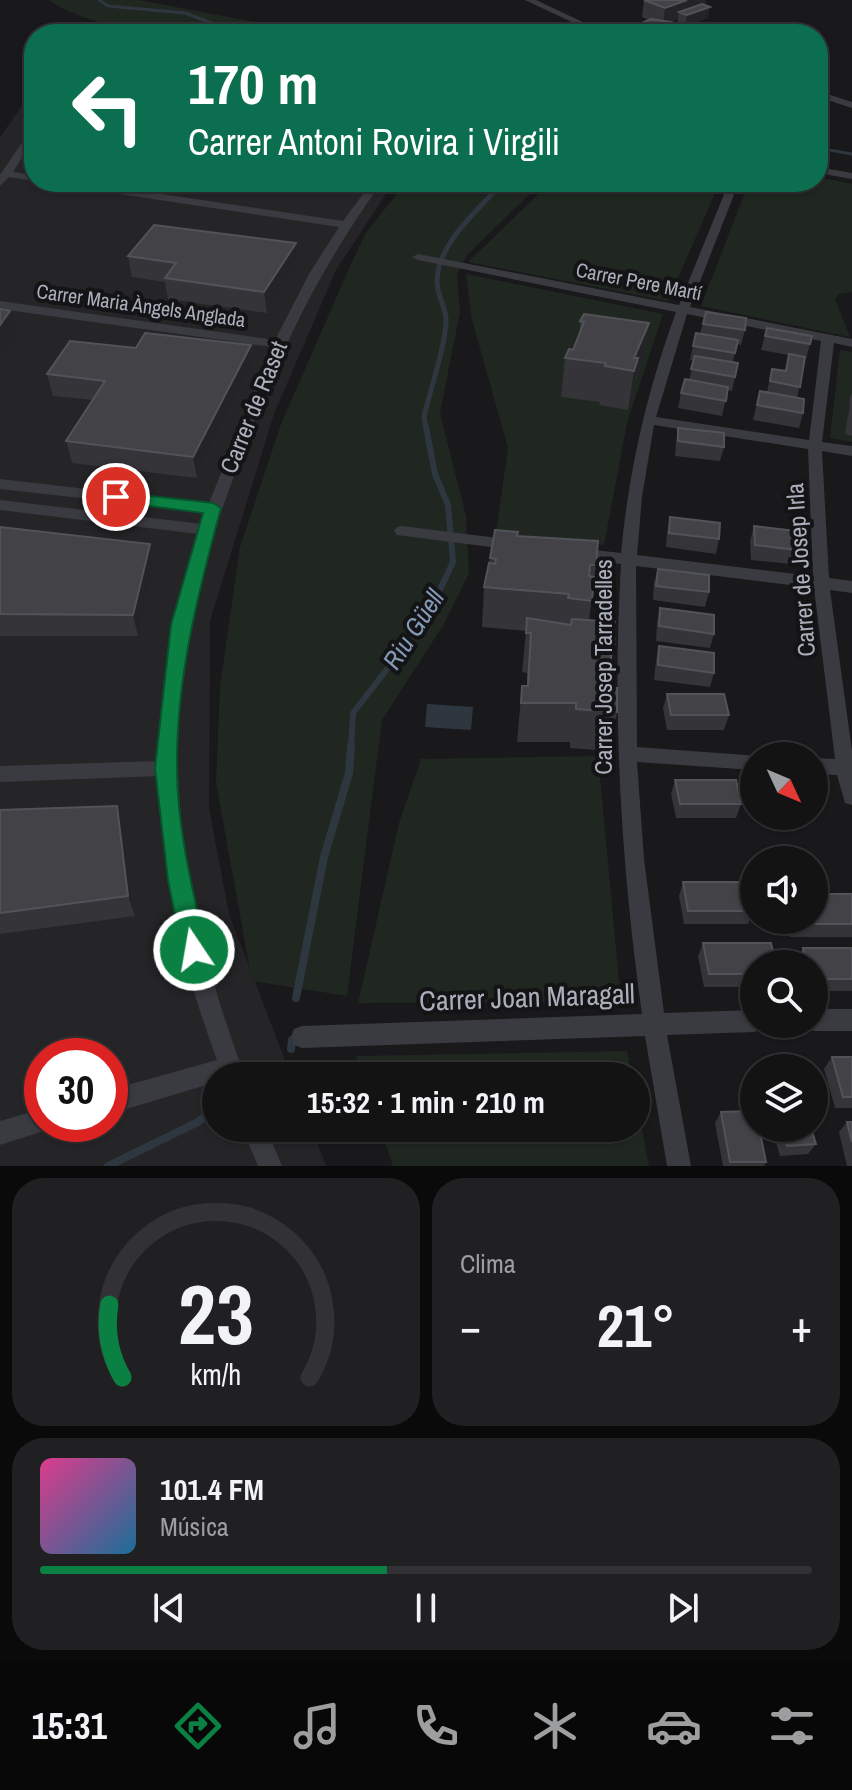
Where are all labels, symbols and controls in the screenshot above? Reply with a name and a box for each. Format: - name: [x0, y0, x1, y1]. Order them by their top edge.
- text: 170 m: [188, 46, 318, 121]
- icon: left: [56, 56, 160, 160]
- text: Carrer Antoni Rovira i Virgili: [188, 118, 560, 166]
- street label: Carrer Pere Martí: [574, 256, 705, 307]
- street label: Carrer Maria Àngels Anglada: [35, 277, 247, 333]
- street label: Carrer de Raset: [212, 336, 294, 478]
- pin: [82, 463, 150, 531]
- icon: arrive: [94, 475, 138, 519]
- street label: Carrer de Josep Irla: [778, 482, 822, 658]
- street label: Carrer Josep Tarradelles: [587, 559, 619, 775]
- water label: Riu Güell: [374, 581, 453, 676]
- north arrow: [740, 742, 828, 830]
- map controls: [740, 742, 828, 1142]
- button: sound: [740, 846, 828, 934]
- position arrow: [152, 908, 236, 992]
- button: search: [740, 950, 828, 1038]
- street label: Carrer Joan Maragall: [419, 974, 635, 1020]
- speed limit sign: 30: [24, 1038, 128, 1142]
- button: layers: [740, 1054, 828, 1142]
- text: 15:32 · 1 min · 210 m: [307, 1082, 545, 1122]
- text: Clima: [460, 1246, 516, 1281]
- text: 23: [178, 1258, 254, 1370]
- text: 21°: [597, 1285, 675, 1366]
- text: −: [460, 1296, 481, 1356]
- text: +: [791, 1296, 812, 1356]
- text: km/h: [191, 1355, 241, 1394]
- text: 101.4 FM: [160, 1469, 264, 1509]
- text: Música: [160, 1509, 229, 1544]
- icon: previous: [147, 1586, 191, 1630]
- icon: pause: [404, 1586, 448, 1630]
- icon: next: [661, 1586, 705, 1630]
- icon: directions: [170, 1698, 226, 1754]
- icon: music: [289, 1698, 345, 1754]
- icon: phone: [408, 1698, 464, 1754]
- icon: climate: [527, 1698, 583, 1754]
- icon: car: [646, 1698, 702, 1754]
- icon: filters: [764, 1698, 820, 1754]
- text: 15:31: [31, 1702, 107, 1750]

